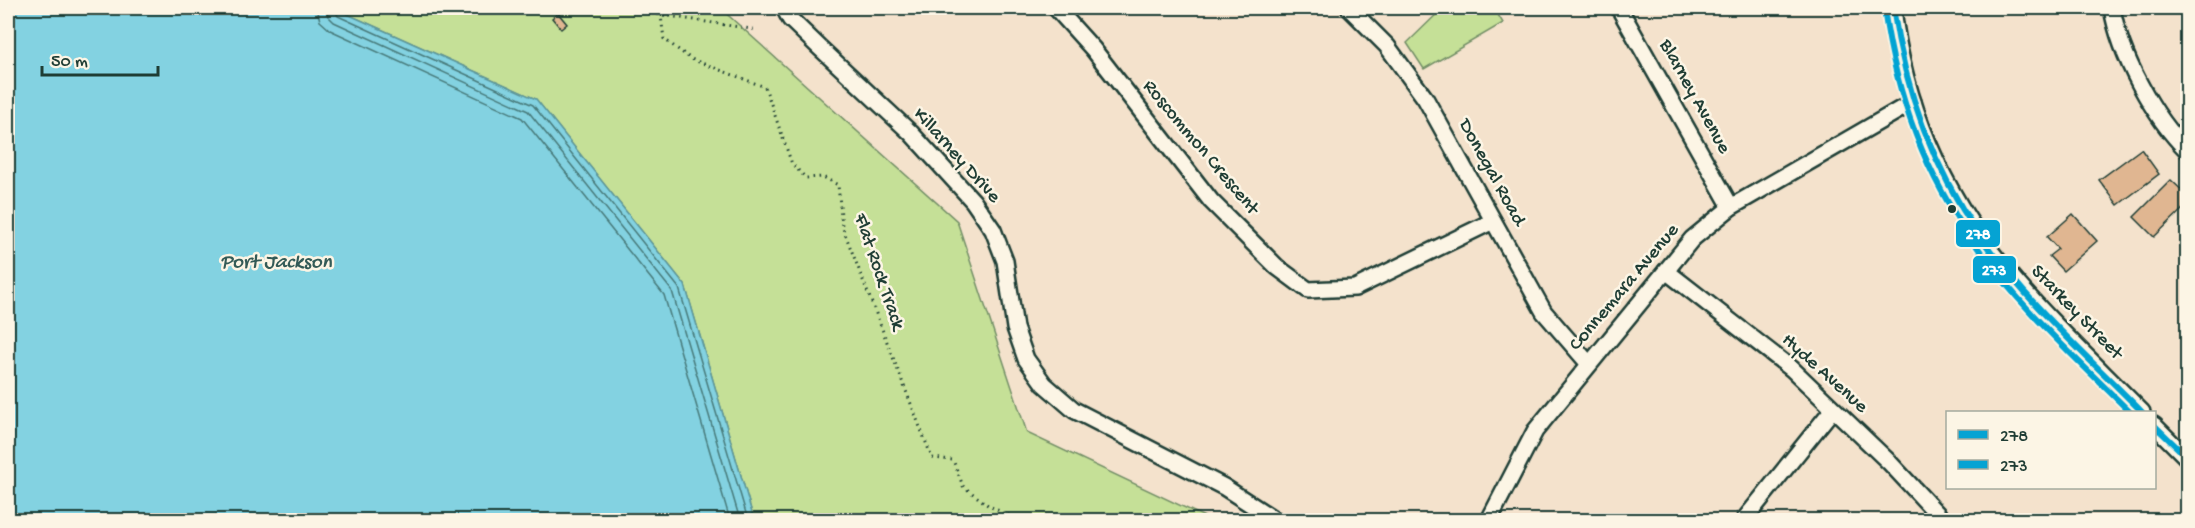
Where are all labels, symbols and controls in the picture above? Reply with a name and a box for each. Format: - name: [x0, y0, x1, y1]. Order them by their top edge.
- street label: Blarney Avenue: [1653, 35, 1735, 159]
- scale bar: [42, 39, 158, 77]
- text: 50 m: [51, 52, 88, 73]
- street label: Roscommon Crescent: [1137, 76, 1264, 221]
- street label: Killarney Drive: [907, 104, 1005, 209]
- street label: Donegal Road: [1451, 114, 1531, 232]
- unlabelled marker: [1946, 203, 1958, 215]
- street label: Flat Rock Track: [847, 210, 909, 335]
- street label: Connemara Avenue: [1565, 219, 1685, 356]
- line badge: 278: [1955, 219, 2001, 248]
- text: 278: [1966, 227, 1991, 246]
- water label: Port Jackson: [220, 251, 333, 276]
- line badge: 273: [1972, 255, 2017, 284]
- street label: Starkey Street: [2025, 261, 2128, 366]
- text: 273: [1982, 263, 2006, 282]
- street label: Hyde Avenue: [1776, 329, 1872, 419]
- legend: [1946, 411, 2156, 489]
- text: 278: [2000, 427, 2028, 448]
- text: 273: [2000, 457, 2028, 478]

